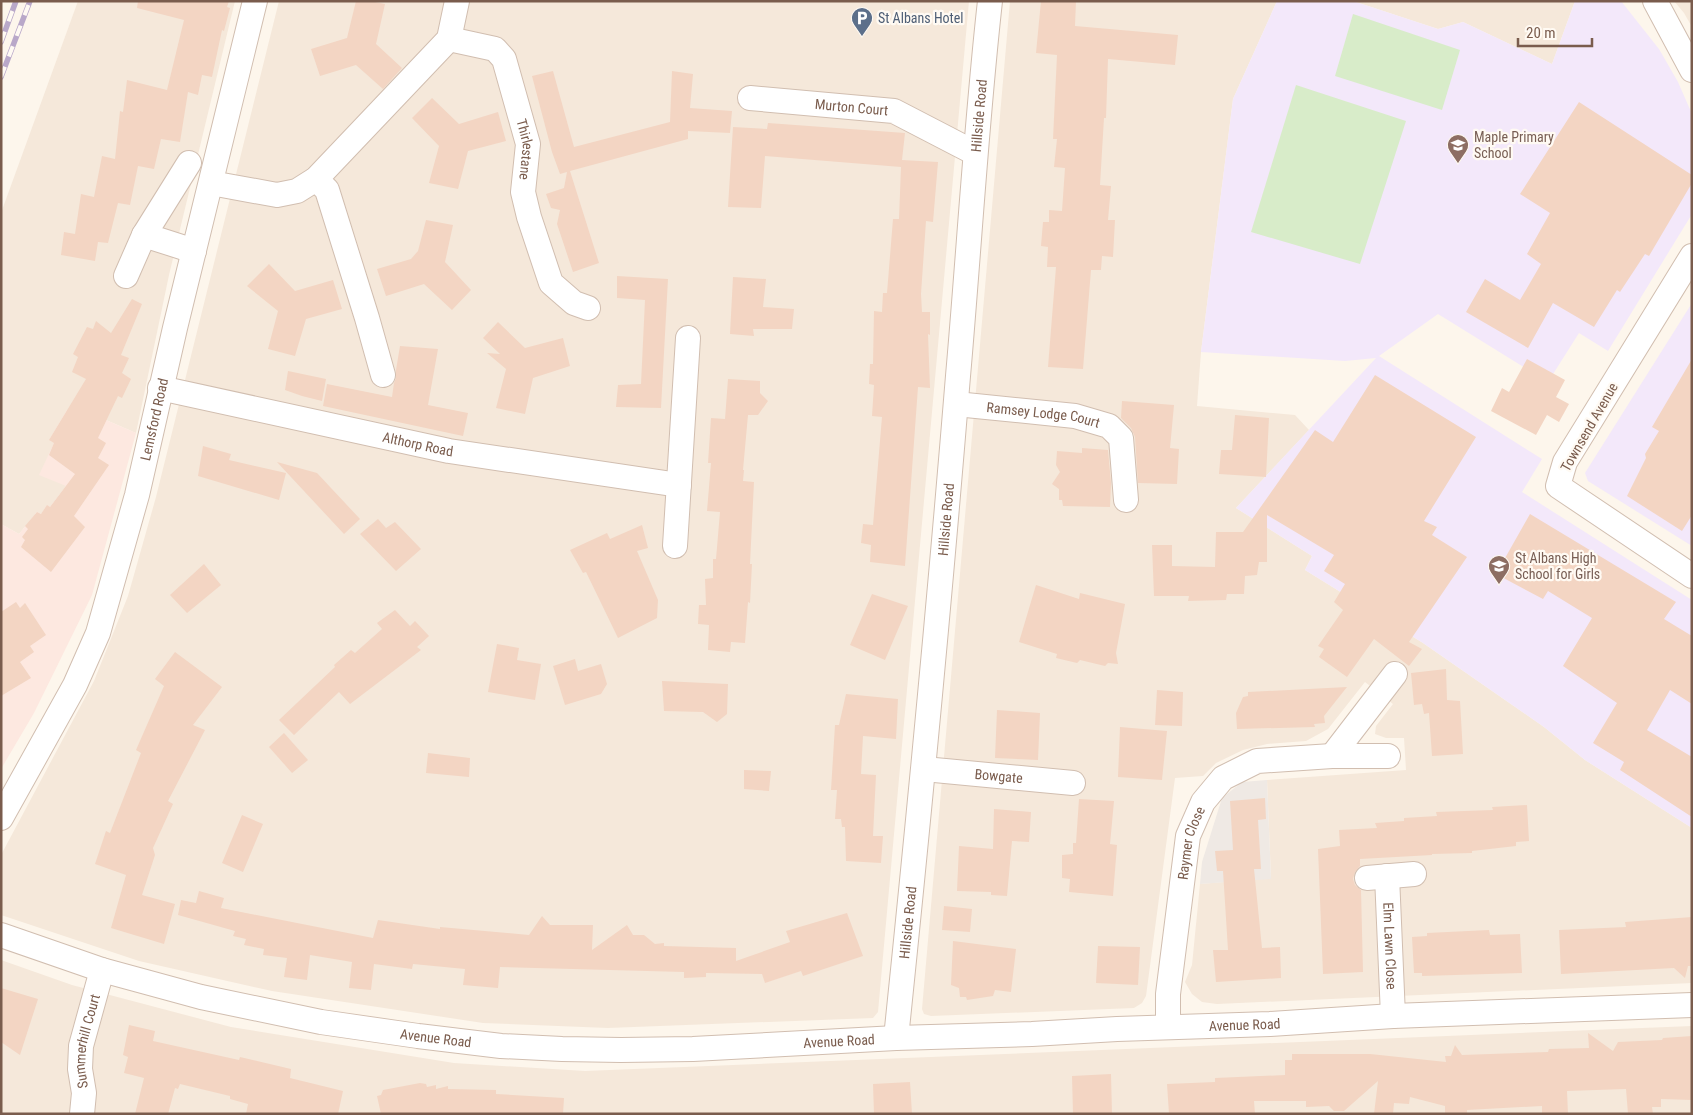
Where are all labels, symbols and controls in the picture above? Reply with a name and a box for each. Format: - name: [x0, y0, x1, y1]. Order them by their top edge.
- parking icon: St Albans Hotel: [850, 6, 874, 37]
- place label: St Albans Hotel: [878, 10, 964, 26]
- scale bar: [1518, 15, 1592, 47]
- text: 20 m: [1526, 24, 1556, 42]
- street label: Hillside Road: [968, 79, 990, 153]
- street label: Murton Court: [814, 96, 889, 118]
- street label: Thirlestane: [513, 117, 536, 181]
- place label: Maple Primary School: [1474, 129, 1554, 161]
- school or university icon: Maple Primary School: [1446, 133, 1470, 164]
- street label: Lemsford Road: [137, 377, 171, 462]
- street label: Townsend Avenue: [1557, 379, 1621, 474]
- street label: Ramsey Lodge Court: [986, 399, 1102, 431]
- street label: Althorp Road: [381, 429, 454, 460]
- street label: Hillside Road: [935, 482, 957, 556]
- place label: St Albans High School for Girls: [1515, 550, 1600, 582]
- school or university icon: St Albans High School for Girls: [1487, 554, 1511, 585]
- street label: Bowgate: [974, 766, 1024, 786]
- street label: Raymer Close: [1175, 804, 1208, 881]
- street label: Hillside Road: [896, 886, 919, 960]
- street label: Elm Lawn Close: [1380, 902, 1400, 990]
- street label: Summerhill Court: [71, 992, 103, 1090]
- street label: Avenue Road: [1209, 1015, 1281, 1034]
- street label: Avenue Road: [399, 1026, 472, 1050]
- street label: Avenue Road: [803, 1031, 875, 1051]

